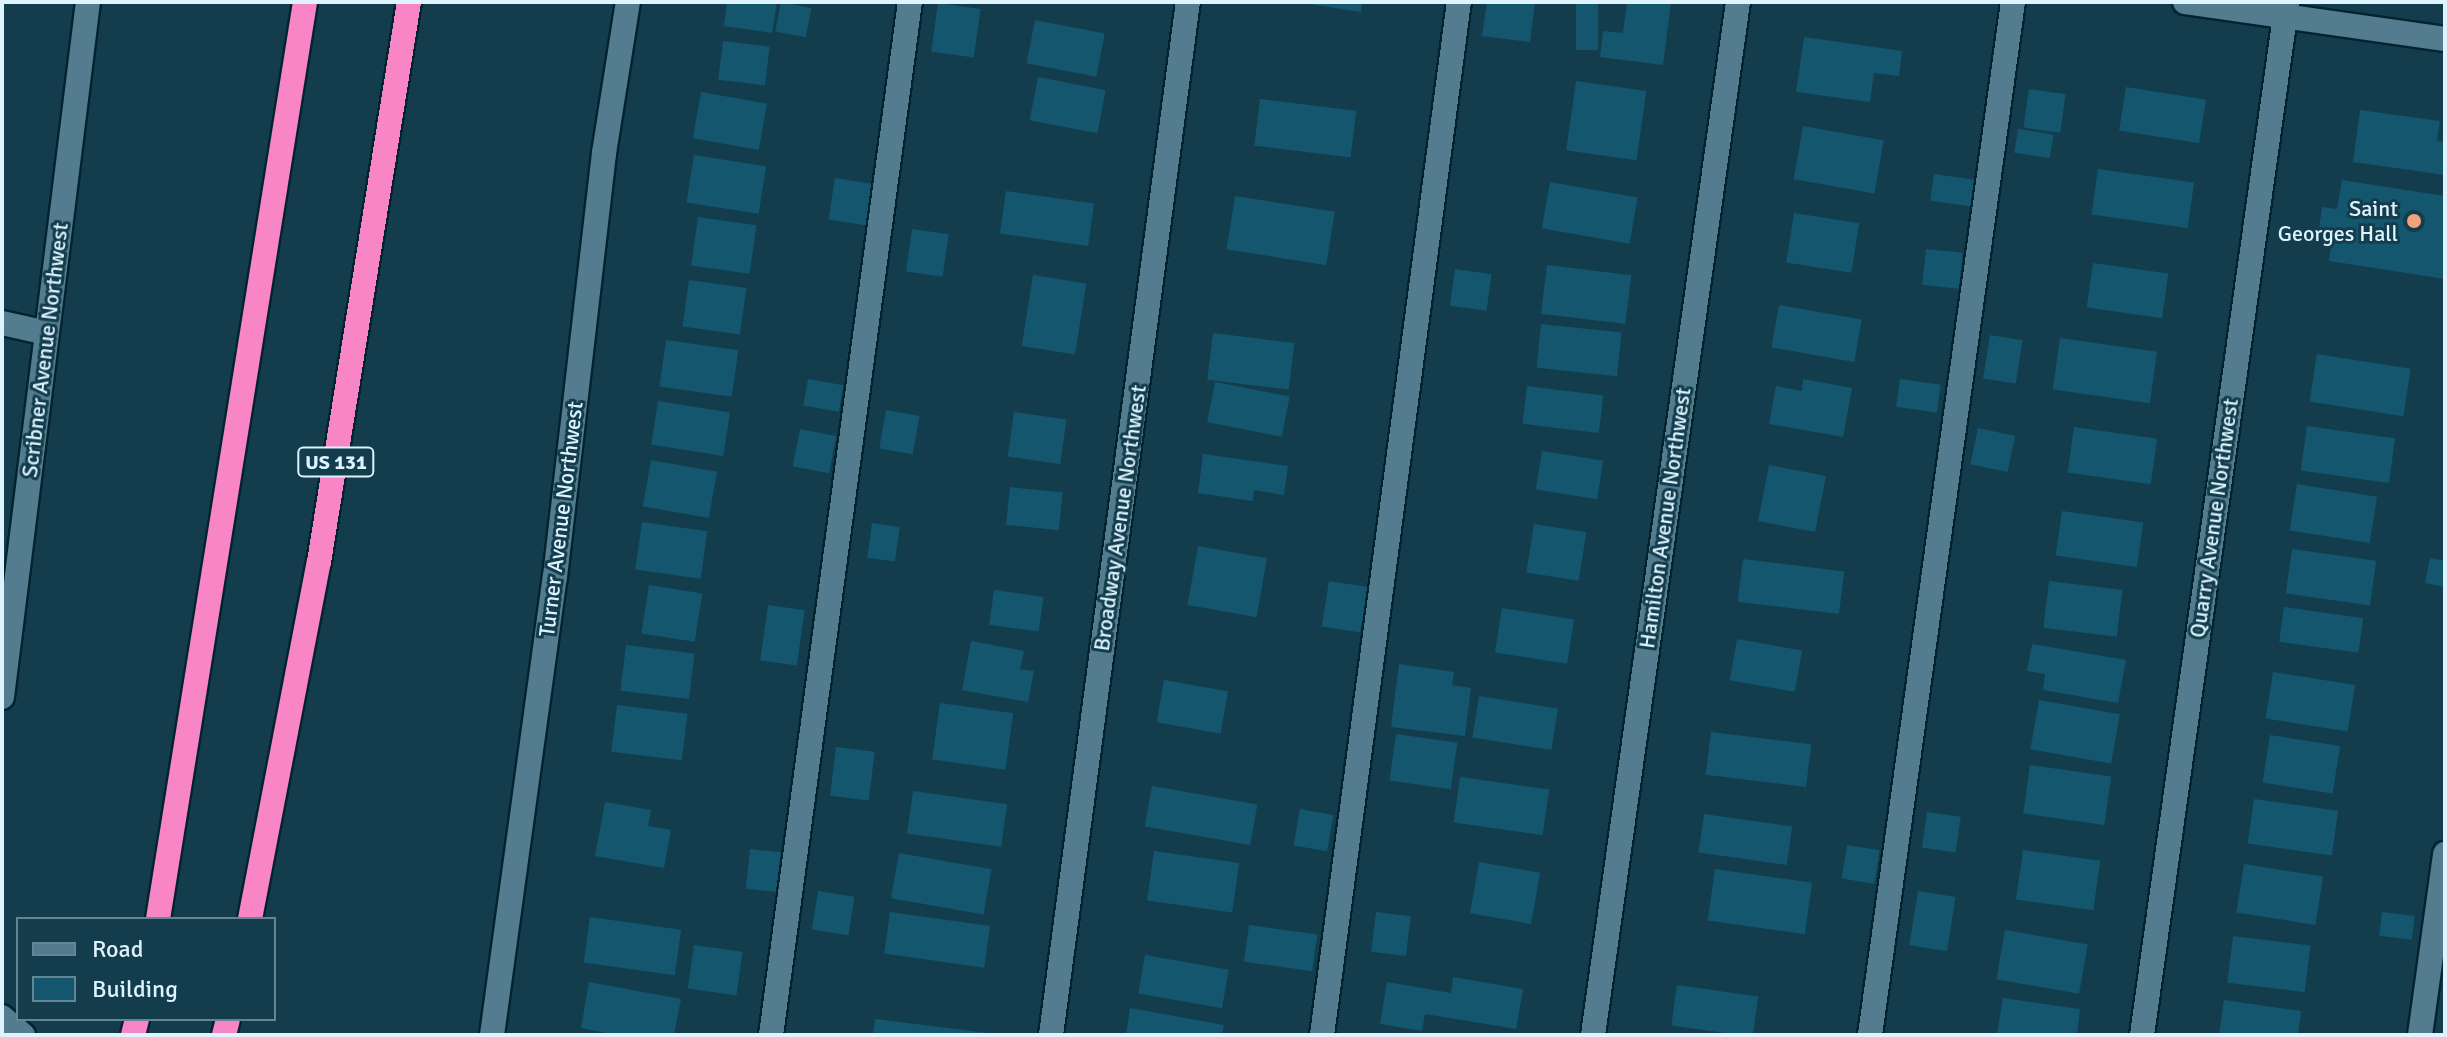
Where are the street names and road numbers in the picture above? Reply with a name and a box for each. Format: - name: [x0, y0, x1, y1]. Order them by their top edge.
- street label: Scribner Avenue Northwest: [16, 221, 74, 479]
- street label: Broadway Avenue Northwest: [1088, 383, 1152, 653]
- street label: Hamilton Avenue Northwest: [1634, 386, 1696, 650]
- street label: Quarry Avenue Northwest: [2184, 397, 2244, 639]
- street label: Turner Avenue Northwest: [533, 400, 589, 638]
- road number: US 131: [296, 446, 376, 478]

